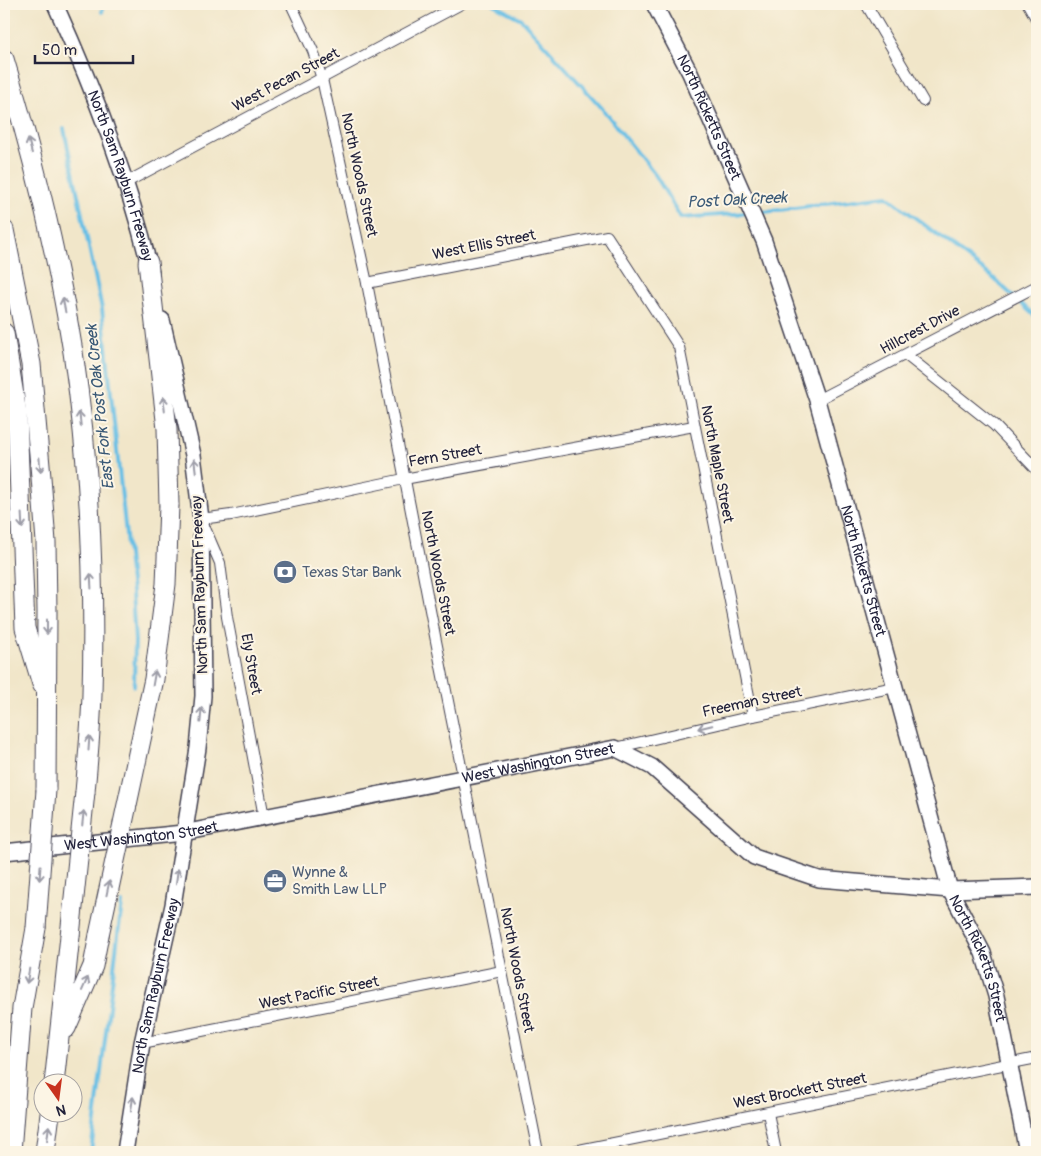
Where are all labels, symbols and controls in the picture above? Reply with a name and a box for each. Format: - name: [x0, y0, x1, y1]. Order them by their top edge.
- scale bar: [35, 32, 132, 64]
- text: 50 m: [42, 41, 77, 60]
- street label: West Pecan Street: [229, 43, 344, 116]
- street label: North Ricketts Street: [673, 51, 746, 184]
- street label: North Sam Rayburn Freeway: [83, 87, 157, 264]
- street label: North Woods Street: [337, 111, 382, 240]
- one-way arrow: [24, 138, 34, 154]
- water label: Post Oak Creek: [687, 187, 789, 213]
- street label: West Ellis Street: [431, 226, 538, 264]
- one-way arrow: [58, 297, 68, 313]
- street label: Hillcrest Drive: [877, 301, 964, 359]
- water label: East Fork Post Oak Creek: [81, 322, 119, 491]
- one-way arrow: [159, 396, 169, 412]
- street label: North Maple Street: [696, 403, 738, 525]
- one-way arrow: [75, 411, 85, 427]
- street label: Fern Street: [407, 440, 484, 472]
- one-way arrow: [35, 457, 45, 473]
- one-way arrow: [189, 458, 199, 474]
- street label: North Sam Rayburn Freeway: [187, 495, 213, 675]
- street label: North Ricketts Street: [836, 503, 891, 640]
- street label: North Woods Street: [417, 509, 460, 638]
- one-way arrow: [17, 513, 26, 529]
- bank icon: Texas Star Bank: [272, 559, 298, 585]
- place label: Texas Star Bank: [302, 563, 402, 582]
- one-way arrow: [87, 573, 96, 589]
- one-way arrow: [42, 618, 52, 635]
- street label: Ely Street: [236, 632, 266, 697]
- one-way arrow: [150, 670, 160, 686]
- street label: Freeman Street: [701, 682, 804, 722]
- one-way arrow: [196, 708, 205, 724]
- one-way arrow: [698, 723, 714, 732]
- one-way arrow: [84, 736, 93, 752]
- street label: West Washington Street: [460, 739, 617, 787]
- one-way arrow: [78, 810, 87, 826]
- street label: West Washington Street: [63, 817, 221, 855]
- place label: Wynne & Smith Law LLP: [292, 863, 387, 899]
- one-way arrow: [35, 865, 45, 881]
- one-way arrow: [172, 868, 182, 884]
- office icon: Wynne & Smith Law LLP: [262, 868, 288, 894]
- one-way arrow: [104, 880, 113, 896]
- street label: North Ricketts Street: [945, 891, 1011, 1024]
- street label: North Sam Rayburn Freeway: [128, 896, 184, 1075]
- street label: North Woods Street: [496, 906, 539, 1035]
- one-way arrow: [22, 968, 32, 984]
- street label: West Pacific Street: [258, 972, 381, 1014]
- one-way arrow: [81, 977, 91, 992]
- street label: West Brockett Street: [732, 1069, 869, 1113]
- north arrow: [32, 1074, 82, 1124]
- one-way arrow: [128, 1096, 138, 1112]
- text: N: [54, 1101, 68, 1120]
- one-way arrow: [43, 1125, 53, 1141]

